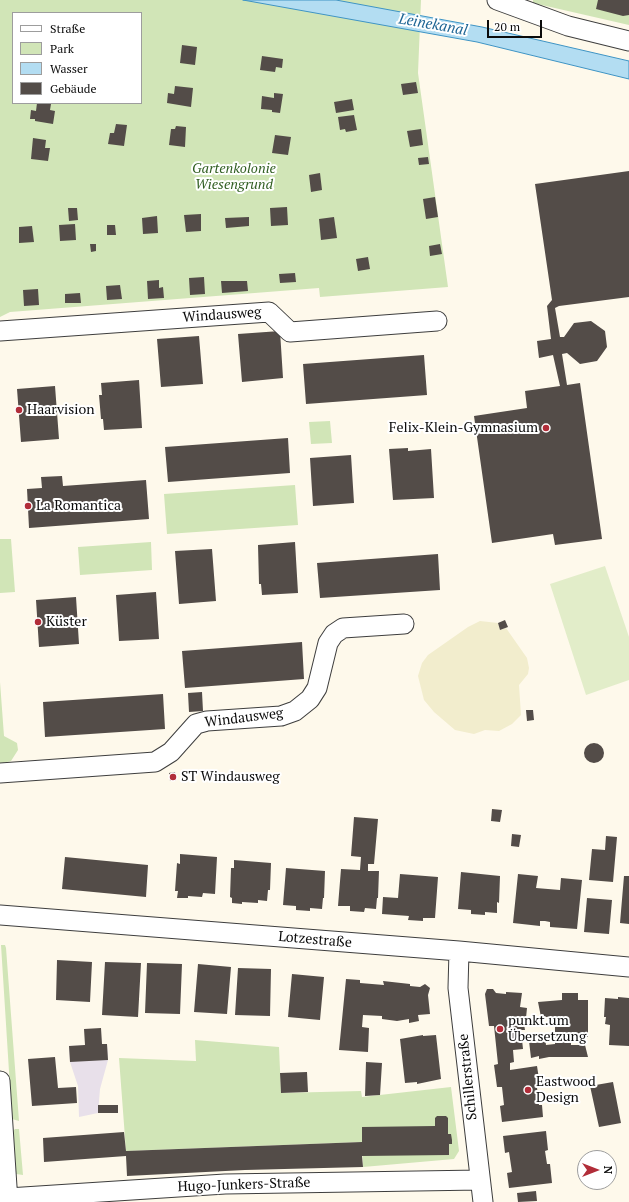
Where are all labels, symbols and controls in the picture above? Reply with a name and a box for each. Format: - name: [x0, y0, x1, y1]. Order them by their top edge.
- water label: Leinekanal: [397, 10, 469, 40]
- legend: [12, 12, 142, 104]
- scale bar: [489, 12, 544, 38]
- text: 20 m: [494, 19, 520, 34]
- text: Straße: [50, 21, 85, 36]
- text: Park: [50, 41, 74, 56]
- text: Wasser: [50, 61, 88, 76]
- text: Gebäude: [50, 81, 96, 96]
- park label: Gartenkolonie Wiesengrund: [192, 161, 276, 194]
- street label: Windausweg: [182, 304, 262, 326]
- place label: Haarvision: [27, 402, 95, 418]
- marker: Haarvision: [14, 405, 24, 415]
- place label: Felix-Klein-Gymnasium: [389, 420, 538, 436]
- marker: Felix-Klein-Gymnasium: [541, 423, 551, 433]
- place label: La Romantica: [36, 498, 121, 514]
- marker: La Romantica: [23, 501, 33, 511]
- place label: Küster: [46, 614, 87, 630]
- marker: Küster: [33, 617, 43, 627]
- street label: Windausweg: [204, 705, 284, 731]
- place label: ST Windausweg: [181, 769, 280, 785]
- marker: ST Windausweg: [168, 772, 178, 782]
- street label: Lotzestraße: [277, 928, 353, 952]
- place label: punkt.um Übersetzung: [508, 1013, 586, 1046]
- marker: punkt.um Übersetzung: [495, 1024, 505, 1034]
- street label: Schillerstraße: [455, 1033, 481, 1121]
- place label: Eastwood Design: [536, 1074, 596, 1106]
- marker: Eastwood Design: [523, 1085, 533, 1095]
- north arrow: [577, 1150, 617, 1190]
- text: N: [601, 1166, 615, 1174]
- street label: Hugo-Junkers-Straße: [177, 1174, 311, 1196]

